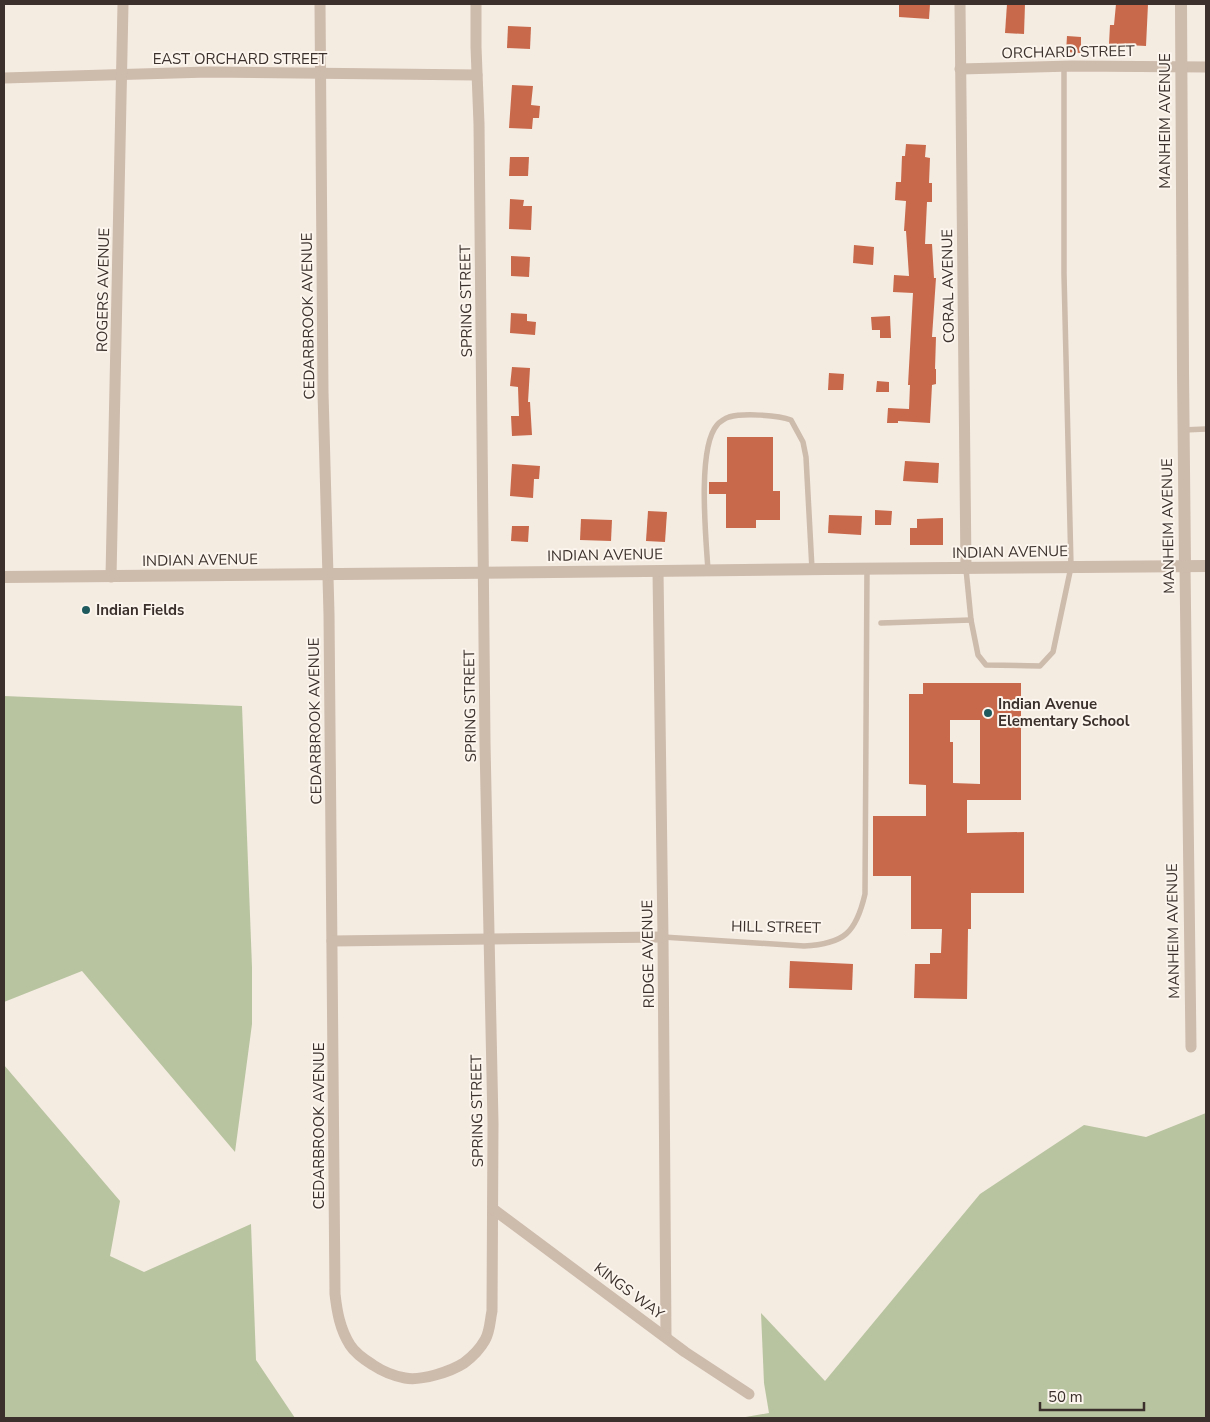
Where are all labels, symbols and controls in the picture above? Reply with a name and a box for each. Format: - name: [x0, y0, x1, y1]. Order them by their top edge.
- street label: ORCHARD STREET: [1001, 41, 1135, 63]
- street label: EAST ORCHARD STREET: [153, 49, 327, 69]
- street label: MANHEIM AVENUE: [1155, 53, 1175, 189]
- street label: ROGERS AVENUE: [92, 228, 114, 352]
- street label: CORAL AVENUE: [937, 229, 959, 343]
- street label: CEDARBROOK AVENUE: [297, 232, 319, 400]
- street label: SPRING STREET: [455, 244, 477, 358]
- street label: MANHEIM AVENUE: [1157, 458, 1179, 594]
- street label: INDIAN AVENUE: [952, 541, 1068, 563]
- street label: INDIAN AVENUE: [547, 544, 663, 566]
- street label: INDIAN AVENUE: [142, 549, 258, 571]
- place label: Indian Fields: [96, 600, 184, 620]
- marker: Indian Fields: [80, 604, 92, 616]
- street label: CEDARBROOK AVENUE: [304, 637, 326, 805]
- street label: SPRING STREET: [459, 649, 481, 763]
- place label: Indian Avenue Elementary School: [998, 694, 1130, 731]
- marker: Indian Avenue Elementary School: [982, 707, 994, 719]
- street label: MANHEIM AVENUE: [1162, 863, 1184, 999]
- street label: RIDGE AVENUE: [637, 900, 659, 1008]
- street label: HILL STREET: [731, 916, 821, 938]
- street label: CEDARBROOK AVENUE: [309, 1042, 329, 1210]
- street label: SPRING STREET: [466, 1054, 488, 1168]
- street label: KINGS WAY: [590, 1258, 669, 1325]
- scale bar: [1040, 1380, 1144, 1412]
- text: 50 m: [1048, 1387, 1083, 1407]

